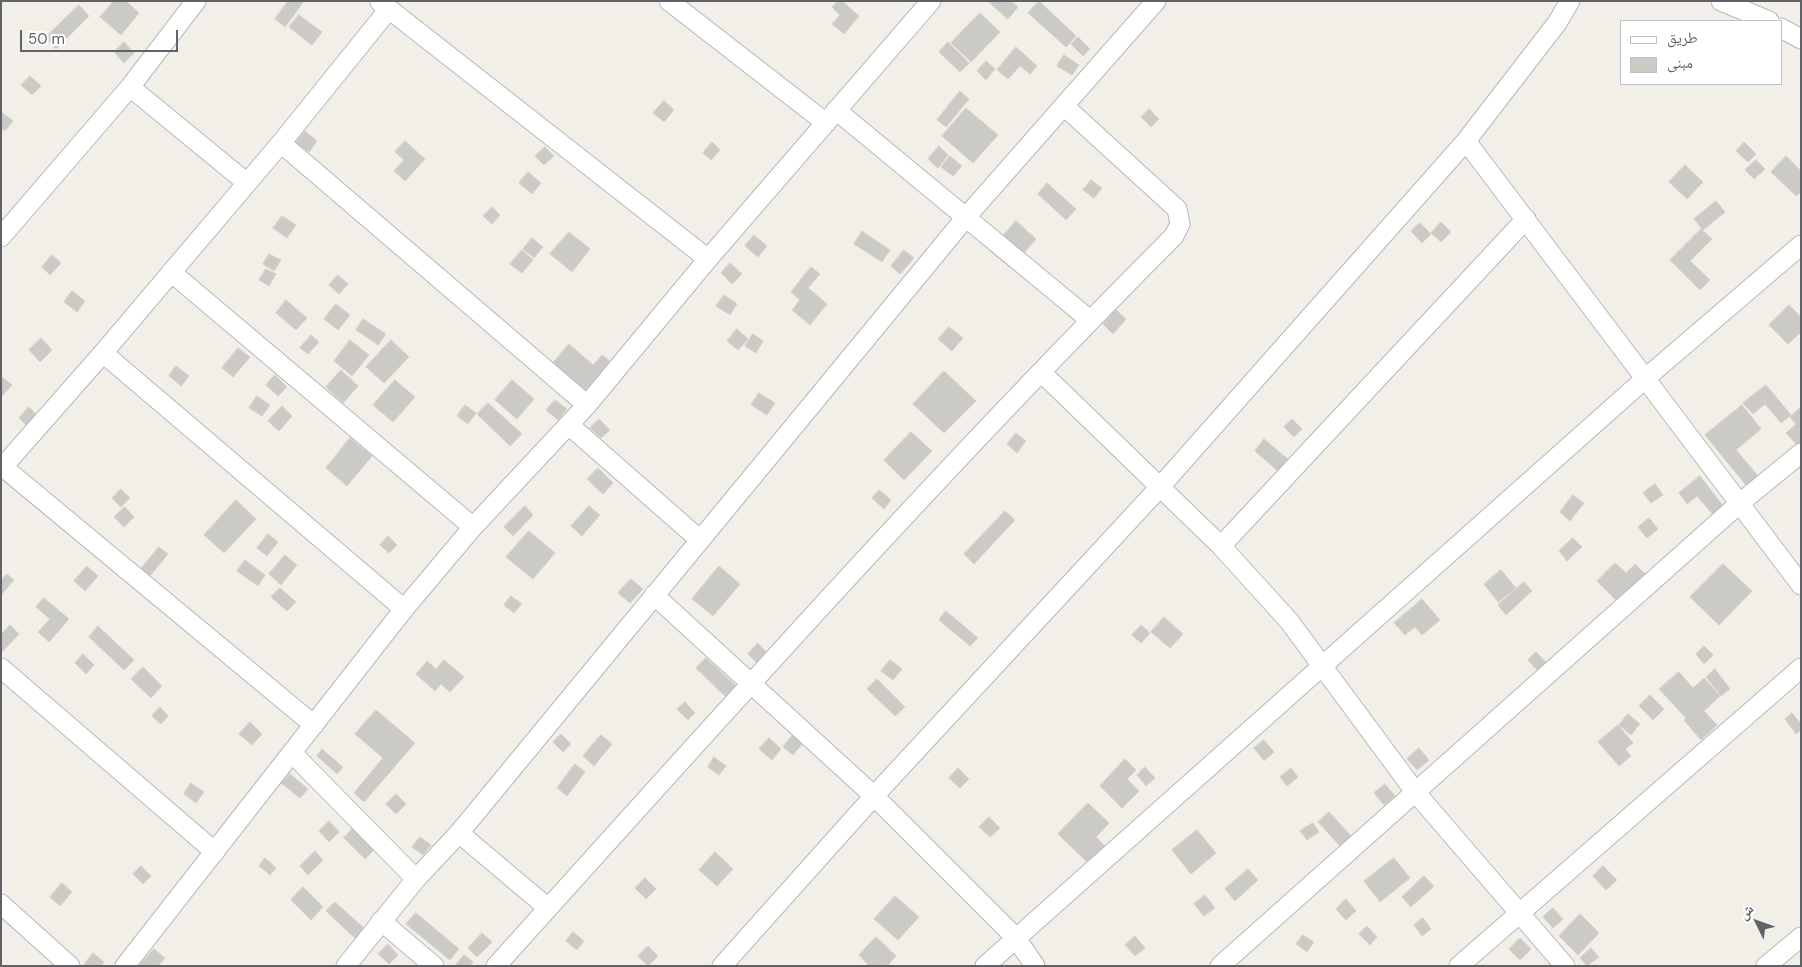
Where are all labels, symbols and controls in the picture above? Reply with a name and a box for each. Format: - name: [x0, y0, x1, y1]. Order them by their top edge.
- scale bar: [22, 20, 180, 52]
- legend: [1620, 20, 1782, 85]
- text: طريق: [1667, 28, 1698, 48]
- text: 50 m: [28, 29, 65, 49]
- text: مبنى: [1667, 53, 1693, 73]
- north arrow: [1732, 897, 1782, 947]
- text: ش: [1734, 900, 1758, 924]

